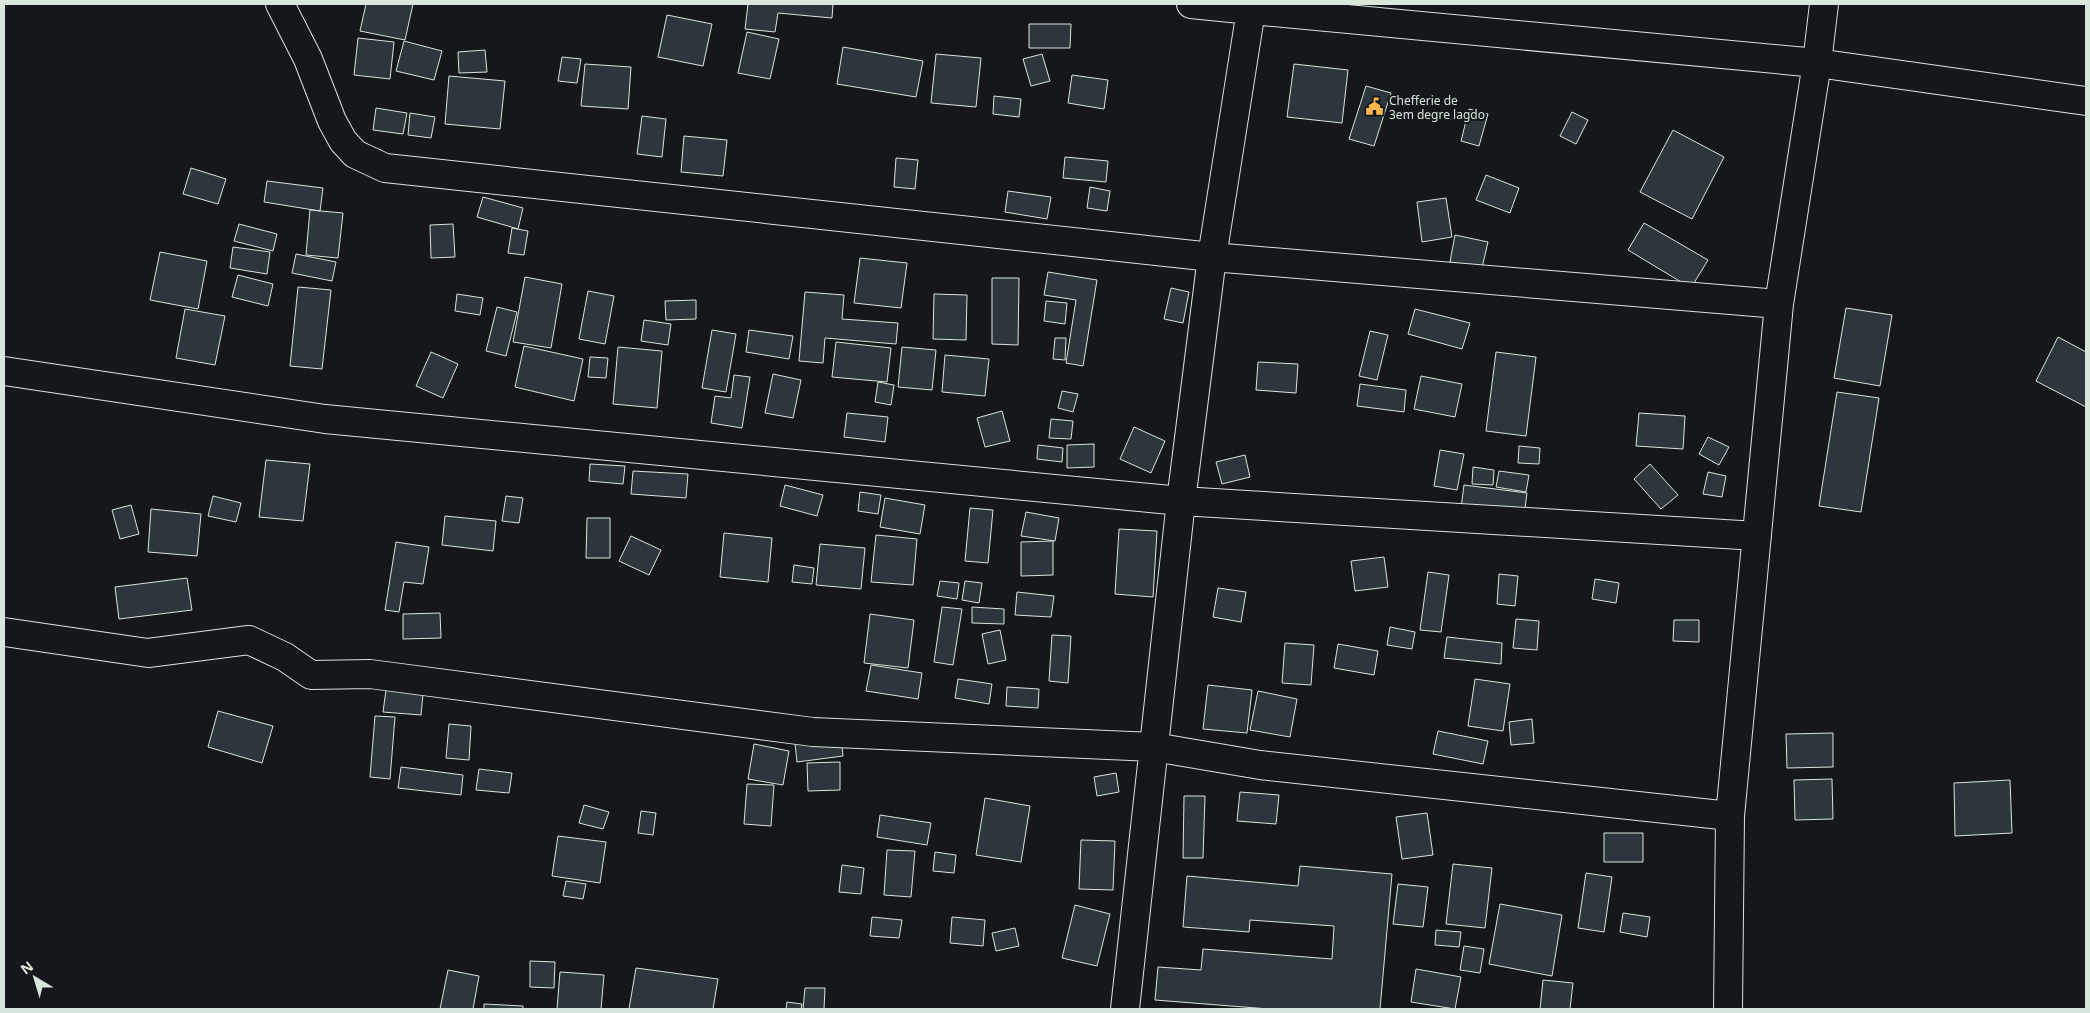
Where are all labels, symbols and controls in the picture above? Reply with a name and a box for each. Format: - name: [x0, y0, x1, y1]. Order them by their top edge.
- place label: Chefferie de 3em degre lagdo: [1389, 92, 1485, 123]
- public building icon: Chefferie de 3em degre lagdo: [1365, 97, 1385, 117]
- north arrow: [10, 953, 60, 1003]
- text: N: [16, 956, 37, 978]

